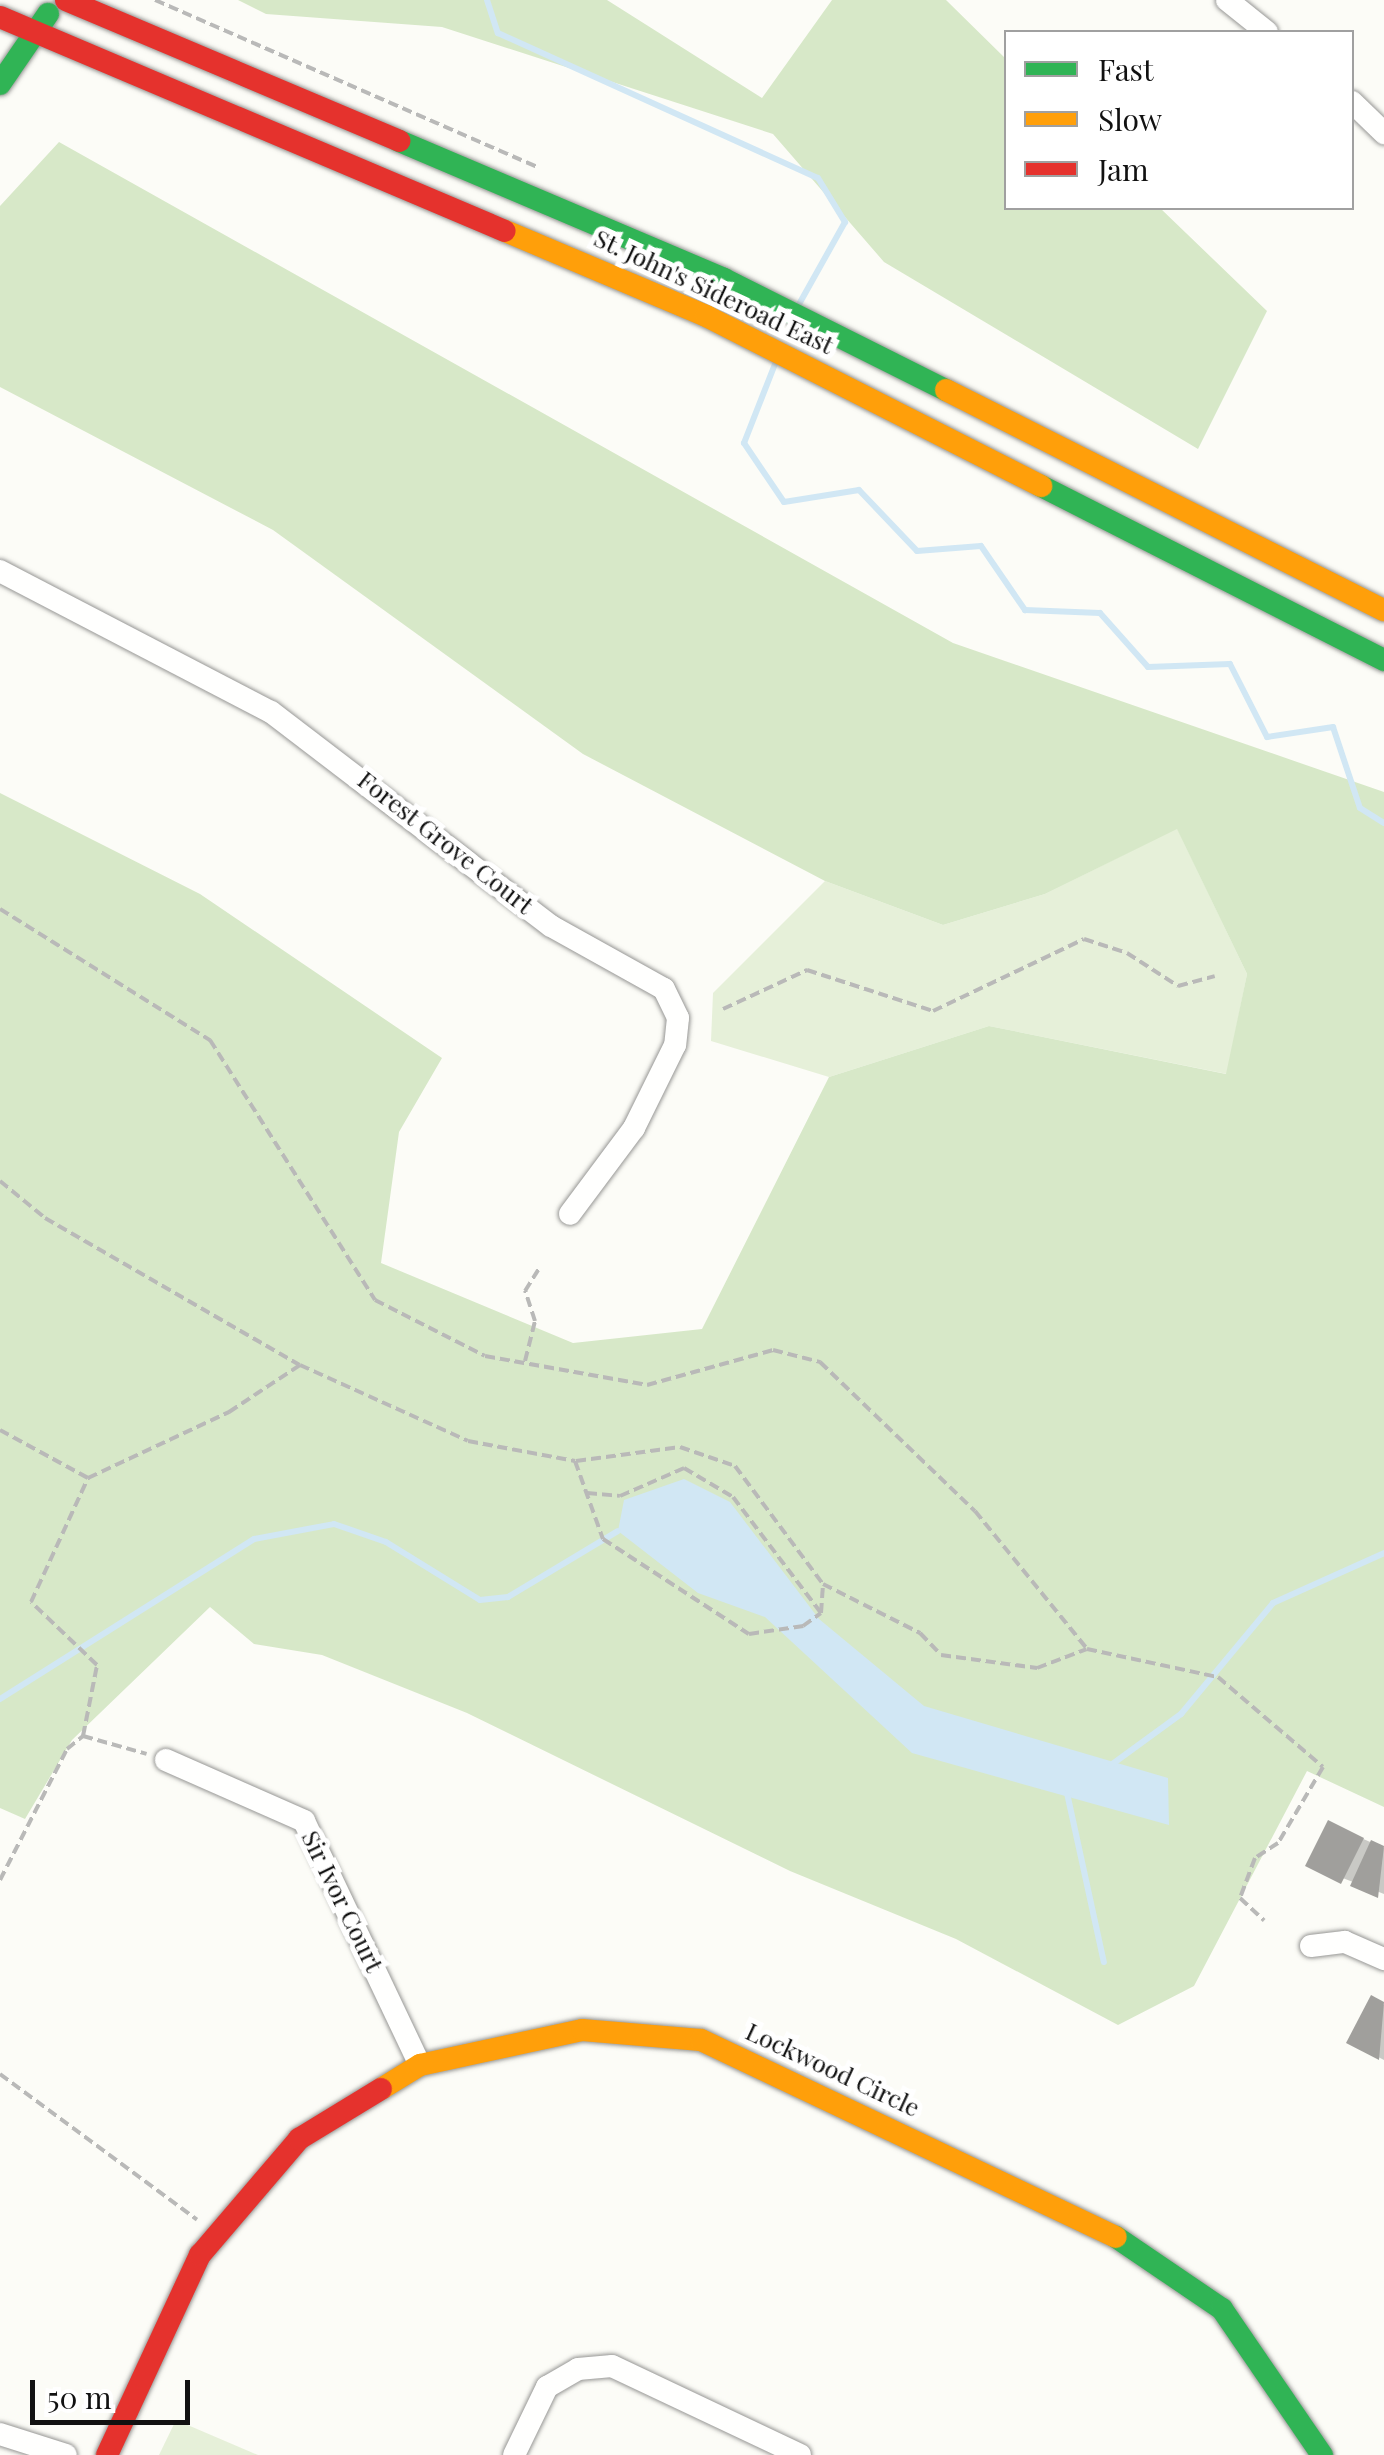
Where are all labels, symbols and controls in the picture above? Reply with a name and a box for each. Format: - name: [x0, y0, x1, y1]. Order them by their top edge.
- legend: [1004, 30, 1354, 210]
- text: Fast: [1098, 49, 1154, 89]
- text: Slow: [1098, 99, 1162, 139]
- text: Jam: [1098, 149, 1149, 189]
- street label: St. John's Sideroad East: [590, 222, 838, 360]
- street label: Forest Grove Court: [352, 764, 540, 920]
- street label: Sir Ivor Court: [296, 1825, 390, 1977]
- street label: Lockwood Circle: [741, 2016, 925, 2122]
- scale bar: [35, 2360, 195, 2422]
- text: 50 m: [47, 2377, 112, 2417]

